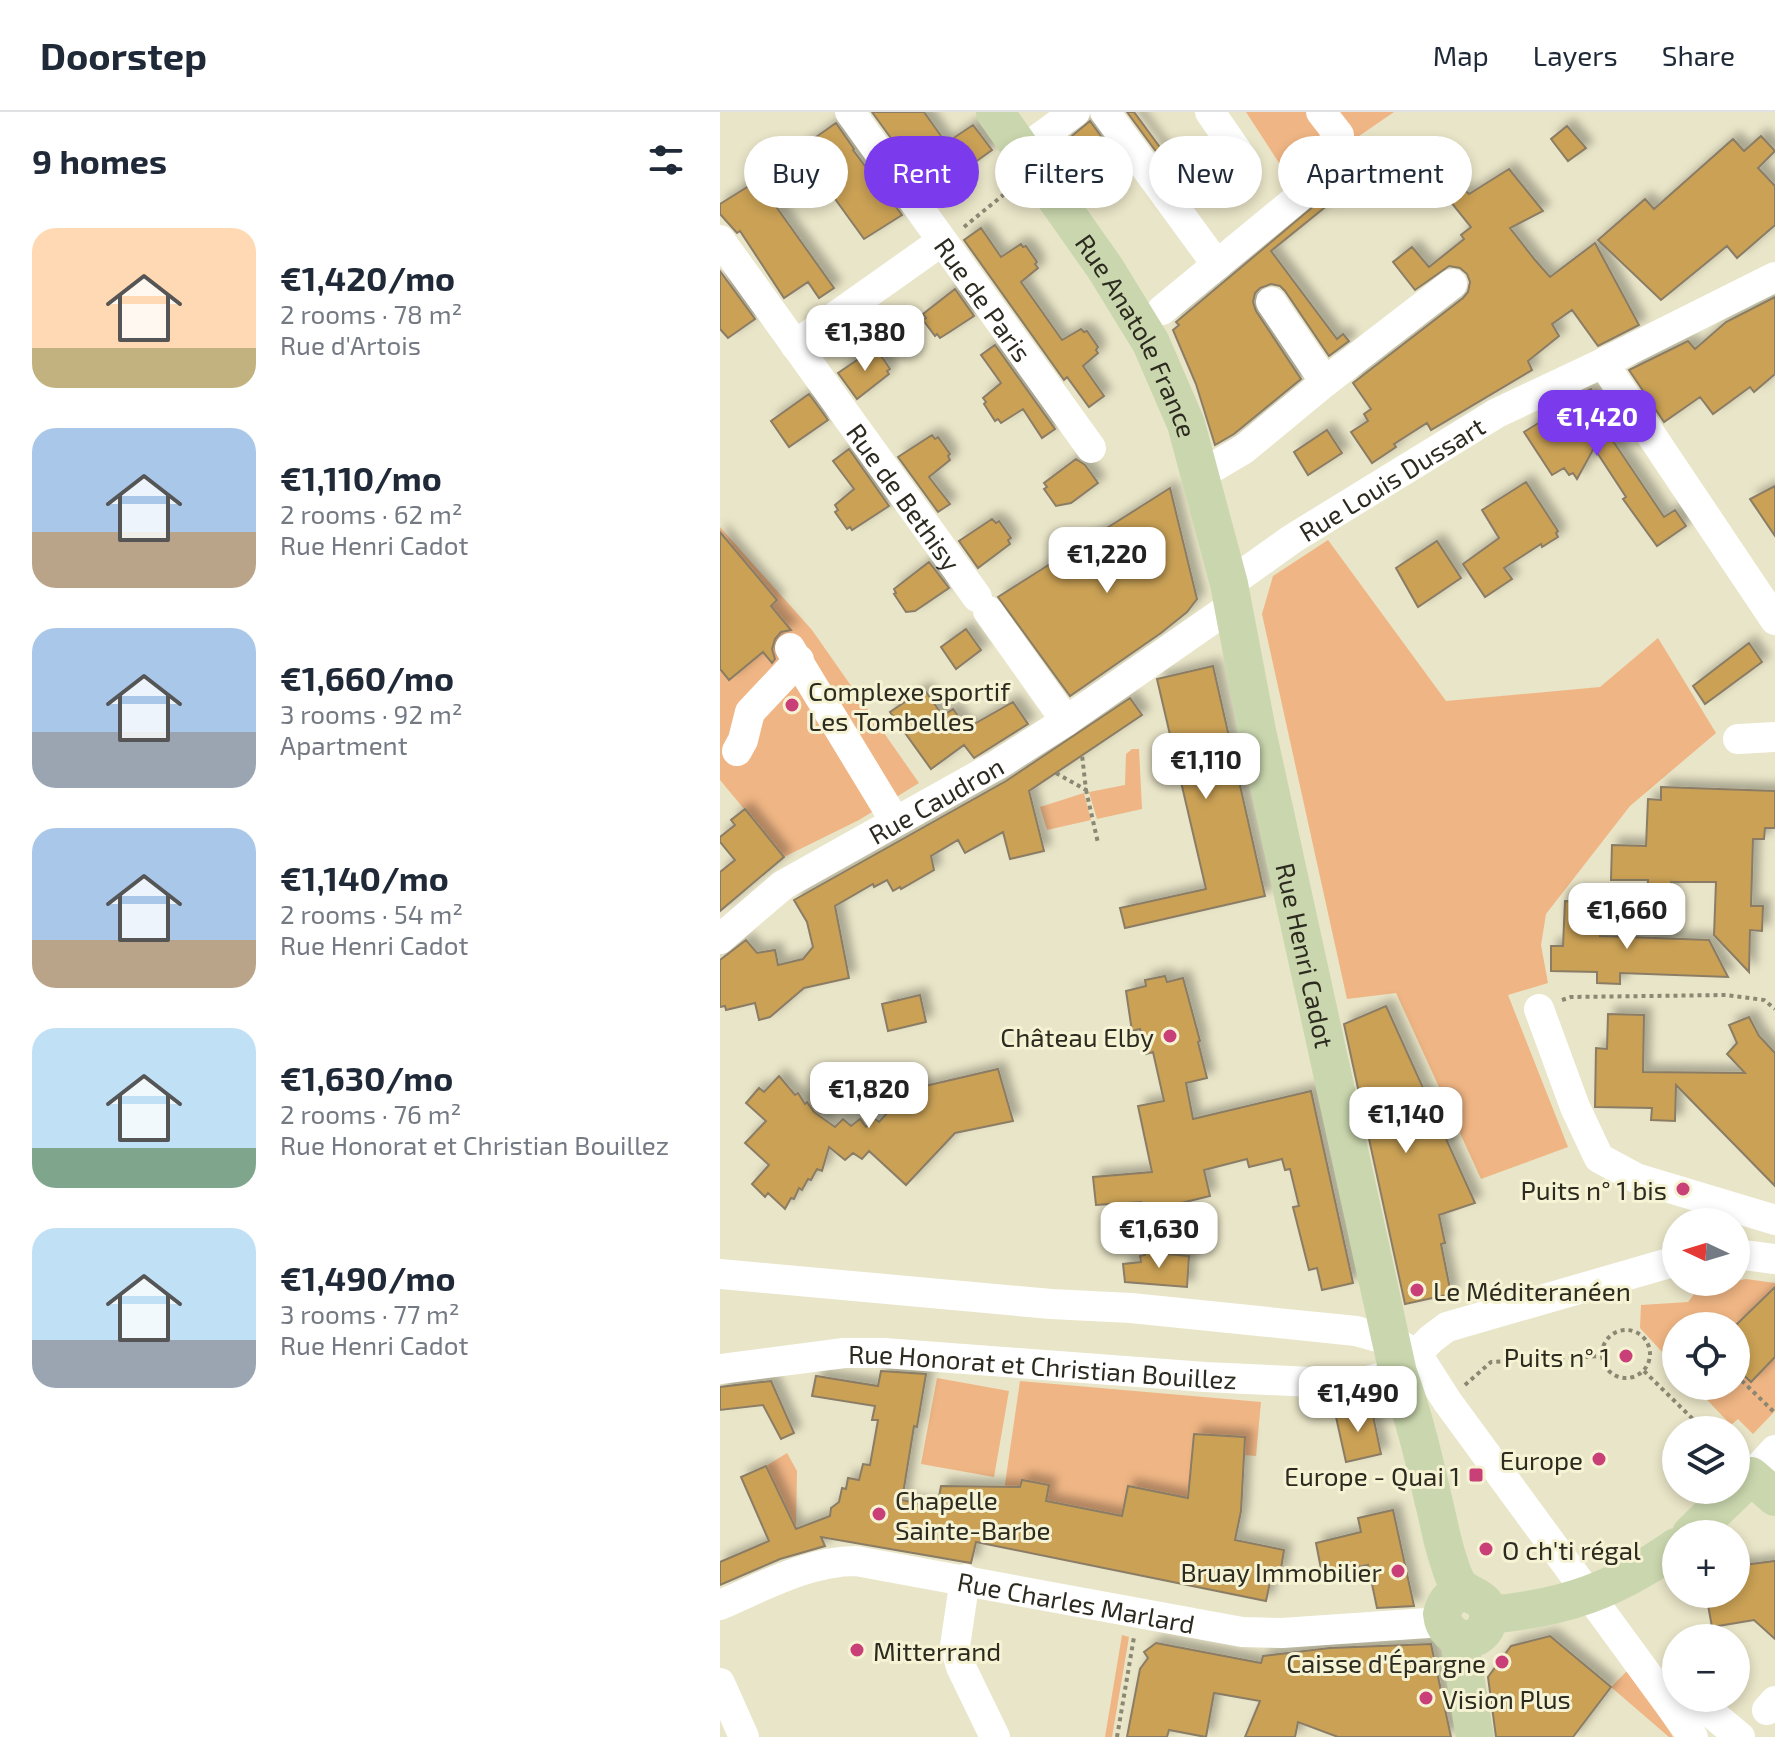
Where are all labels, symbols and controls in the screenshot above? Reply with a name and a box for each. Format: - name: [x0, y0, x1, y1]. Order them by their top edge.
- text: Doorstep: [40, 32, 207, 78]
- text: Map: [1433, 38, 1489, 72]
- text: Layers: [1533, 38, 1618, 72]
- text: Share: [1662, 38, 1735, 72]
- chip: Buy: [744, 136, 848, 208]
- chip: Rent: [864, 136, 979, 208]
- chip: Filters: [995, 136, 1133, 208]
- chip: New: [1149, 136, 1262, 208]
- chip: Apartment: [1278, 136, 1472, 208]
- icon: filters: [644, 138, 688, 182]
- text: 9 homes: [32, 140, 167, 181]
- street label: Rue Anatole France: [1070, 227, 1204, 440]
- street label: Rue de Paris: [929, 231, 1039, 367]
- text: €1,420/mo: [280, 257, 455, 298]
- icon: home: [96, 260, 192, 356]
- text: 2 rooms · 78 m²: [280, 298, 462, 329]
- pin: €1,380: [800, 305, 930, 373]
- text: €1,380: [824, 315, 906, 346]
- text: Rue d'Artois: [280, 329, 421, 360]
- pin: €1,420: [1532, 390, 1662, 458]
- text: €1,420: [1556, 400, 1638, 431]
- street label: Rue Louis Dussart: [1293, 409, 1490, 547]
- street label: Rue de Bethisy: [841, 417, 968, 576]
- text: €1,110/mo: [280, 457, 442, 498]
- icon: home: [96, 460, 192, 556]
- text: 2 rooms · 62 m²: [280, 498, 463, 529]
- pin: €1,220: [1042, 527, 1172, 595]
- text: Rue Henri Cadot: [280, 529, 468, 560]
- text: €1,220: [1067, 537, 1147, 568]
- text: €1,660/mo: [280, 657, 454, 698]
- icon: home: [96, 660, 192, 756]
- place label: Complexe sportif Les Tombelles: [808, 675, 1011, 736]
- marker: Complexe sportif Les Tombelles: [783, 696, 801, 714]
- text: 3 rooms · 92 m²: [280, 698, 462, 729]
- text: Apartment: [280, 729, 408, 760]
- pin: €1,110: [1141, 733, 1271, 801]
- text: €1,110: [1170, 743, 1242, 774]
- street label: Rue Caudron: [863, 749, 1008, 849]
- text: €1,140/mo: [280, 857, 449, 898]
- icon: home: [96, 860, 192, 956]
- street label: Rue Henri Cadot: [1271, 860, 1342, 1051]
- pin: €1,660: [1562, 883, 1692, 951]
- text: €1,660: [1586, 893, 1668, 924]
- text: 2 rooms · 54 m²: [280, 898, 463, 929]
- text: Rue Henri Cadot: [280, 929, 468, 960]
- place label: Château Elby: [1000, 1021, 1154, 1052]
- marker: Château Elby: [1161, 1027, 1179, 1045]
- text: €1,630/mo: [280, 1057, 453, 1098]
- icon: home: [96, 1060, 192, 1156]
- pin: €1,820: [804, 1062, 934, 1130]
- text: €1,820: [828, 1072, 910, 1103]
- pin: €1,140: [1341, 1087, 1471, 1155]
- text: €1,140: [1367, 1097, 1445, 1128]
- text: 2 rooms · 76 m²: [280, 1098, 461, 1129]
- text: Rue Honorat et Christian Bouillez: [280, 1129, 669, 1160]
- place label: Puits n° 1 bis: [1521, 1174, 1667, 1205]
- marker: Puits n° 1 bis: [1674, 1180, 1692, 1198]
- pin: €1,630: [1094, 1202, 1224, 1270]
- north arrow: [1662, 1208, 1750, 1296]
- map controls: [1662, 1208, 1750, 1712]
- text: €1,630: [1119, 1212, 1199, 1243]
- text: €1,490/mo: [280, 1257, 455, 1298]
- icon: home: [96, 1260, 192, 1356]
- place label: Le Méditeranéen: [1433, 1275, 1631, 1306]
- marker: Le Méditeranéen: [1408, 1281, 1426, 1299]
- text: 3 rooms · 77 m²: [280, 1298, 460, 1329]
- button: locate: [1662, 1312, 1750, 1400]
- text: Rue Henri Cadot: [280, 1329, 468, 1360]
- street label: Rue Honorat et Christian Bouillez: [848, 1337, 1237, 1394]
- place label: Puits n° 1: [1504, 1341, 1610, 1372]
- marker: Puits n° 1: [1617, 1347, 1635, 1365]
- pin: €1,490: [1293, 1366, 1423, 1434]
- text: €1,490: [1317, 1376, 1399, 1407]
- button: layers: [1662, 1416, 1750, 1504]
- place label: Europe: [1500, 1444, 1583, 1475]
- marker: Europe: [1590, 1450, 1608, 1468]
- place label: Europe - Quai 1: [1284, 1460, 1460, 1491]
- marker: Europe - Quai 1: [1467, 1466, 1485, 1484]
- place label: Chapelle Sainte-Barbe: [895, 1484, 1051, 1545]
- marker: Chapelle Sainte-Barbe: [870, 1505, 888, 1523]
- button: +: [1662, 1520, 1750, 1608]
- place label: O ch'ti régal: [1502, 1534, 1641, 1565]
- marker: O ch'ti régal: [1477, 1540, 1495, 1558]
- place label: Bruay Immobilier: [1180, 1556, 1382, 1587]
- marker: Bruay Immobilier: [1389, 1562, 1407, 1580]
- street label: Rue Charles Marlard: [955, 1564, 1197, 1639]
- button: −: [1662, 1624, 1750, 1712]
- place label: Mitterrand: [873, 1635, 1001, 1666]
- marker: Mitterrand: [848, 1641, 866, 1659]
- place label: Caisse d'Épargne: [1286, 1647, 1486, 1678]
- marker: Caisse d'Épargne: [1493, 1653, 1511, 1671]
- place label: Vision Plus: [1442, 1683, 1571, 1714]
- marker: Vision Plus: [1417, 1689, 1435, 1707]

